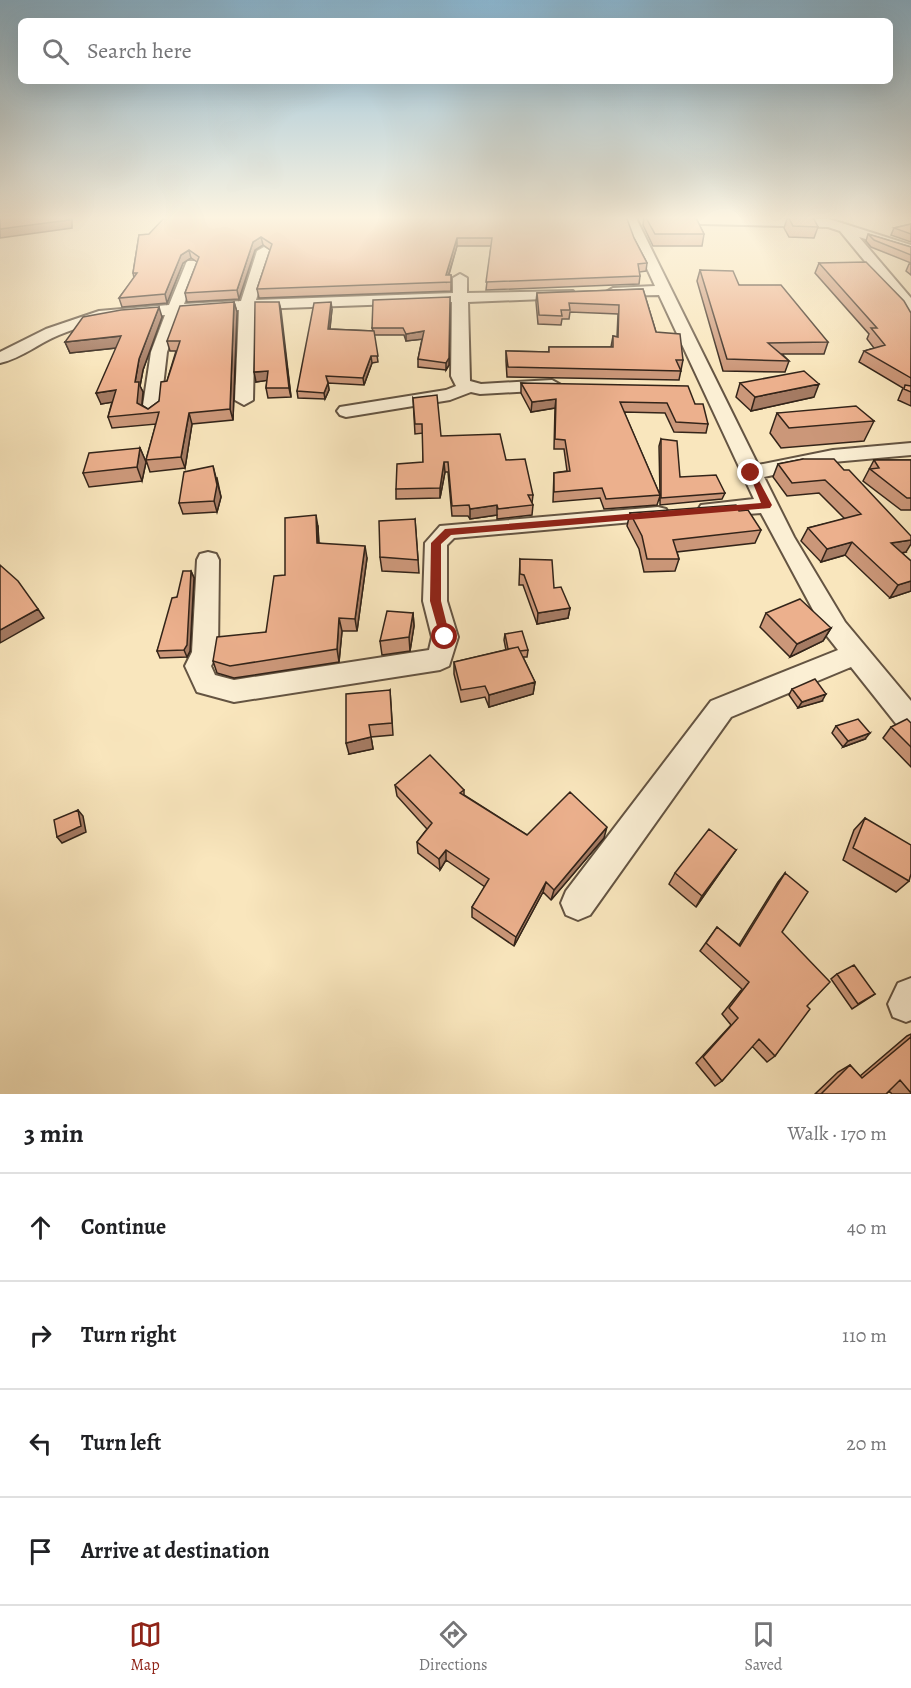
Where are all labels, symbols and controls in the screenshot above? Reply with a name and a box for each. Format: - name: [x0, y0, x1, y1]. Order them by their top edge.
- search box: [18, 18, 893, 84]
- icon: search: [39, 35, 72, 68]
- text: Search here: [87, 36, 192, 66]
- route end: [737, 459, 763, 485]
- route start: [431, 623, 457, 649]
- text: 3 min: [24, 1116, 84, 1151]
- text: Walk · 170 m: [787, 1120, 887, 1147]
- icon: ahead: [24, 1211, 57, 1244]
- text: Continue: [81, 1212, 166, 1242]
- text: 40 m: [847, 1214, 887, 1241]
- icon: right: [24, 1319, 57, 1352]
- text: Turn right: [81, 1320, 177, 1350]
- text: 110 m: [842, 1322, 887, 1349]
- icon: left: [24, 1427, 57, 1460]
- text: Turn left: [81, 1428, 161, 1458]
- text: 20 m: [846, 1430, 887, 1457]
- icon: arrive: [24, 1535, 57, 1568]
- text: Arrive at destination: [81, 1536, 270, 1566]
- tab: Map: [129, 1618, 162, 1676]
- tab: Directions: [419, 1618, 487, 1676]
- tab: Saved: [744, 1618, 782, 1676]

